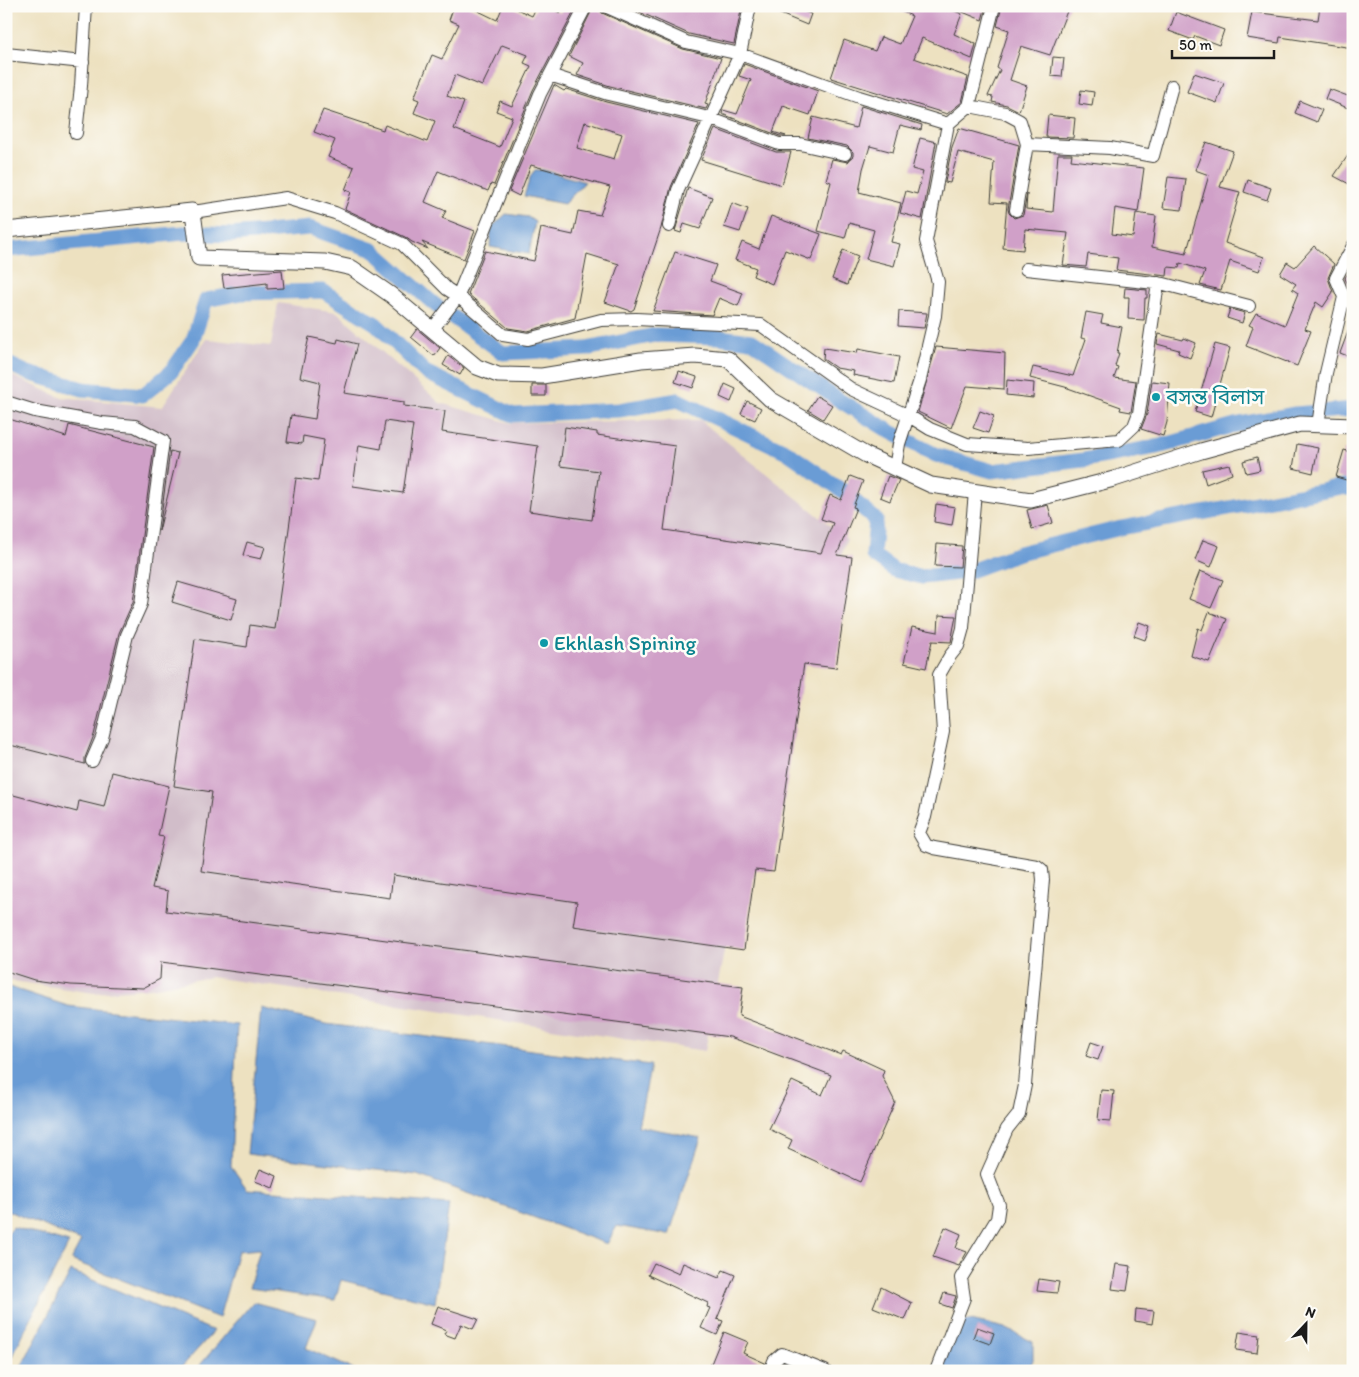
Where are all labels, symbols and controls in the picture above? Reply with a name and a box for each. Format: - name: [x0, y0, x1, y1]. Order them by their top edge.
- scale bar: [1172, 28, 1274, 60]
- text: 50 m: [1179, 36, 1212, 54]
- place label: বসন্ত বিলাস: [1165, 384, 1265, 409]
- marker: বসন্ত বিলাস: [1150, 391, 1162, 403]
- place label: Ekhlash Spining: [554, 630, 697, 655]
- marker: Ekhlash Spining: [538, 637, 550, 649]
- north arrow: [1282, 1300, 1332, 1350]
- text: N: [1303, 1303, 1318, 1322]

